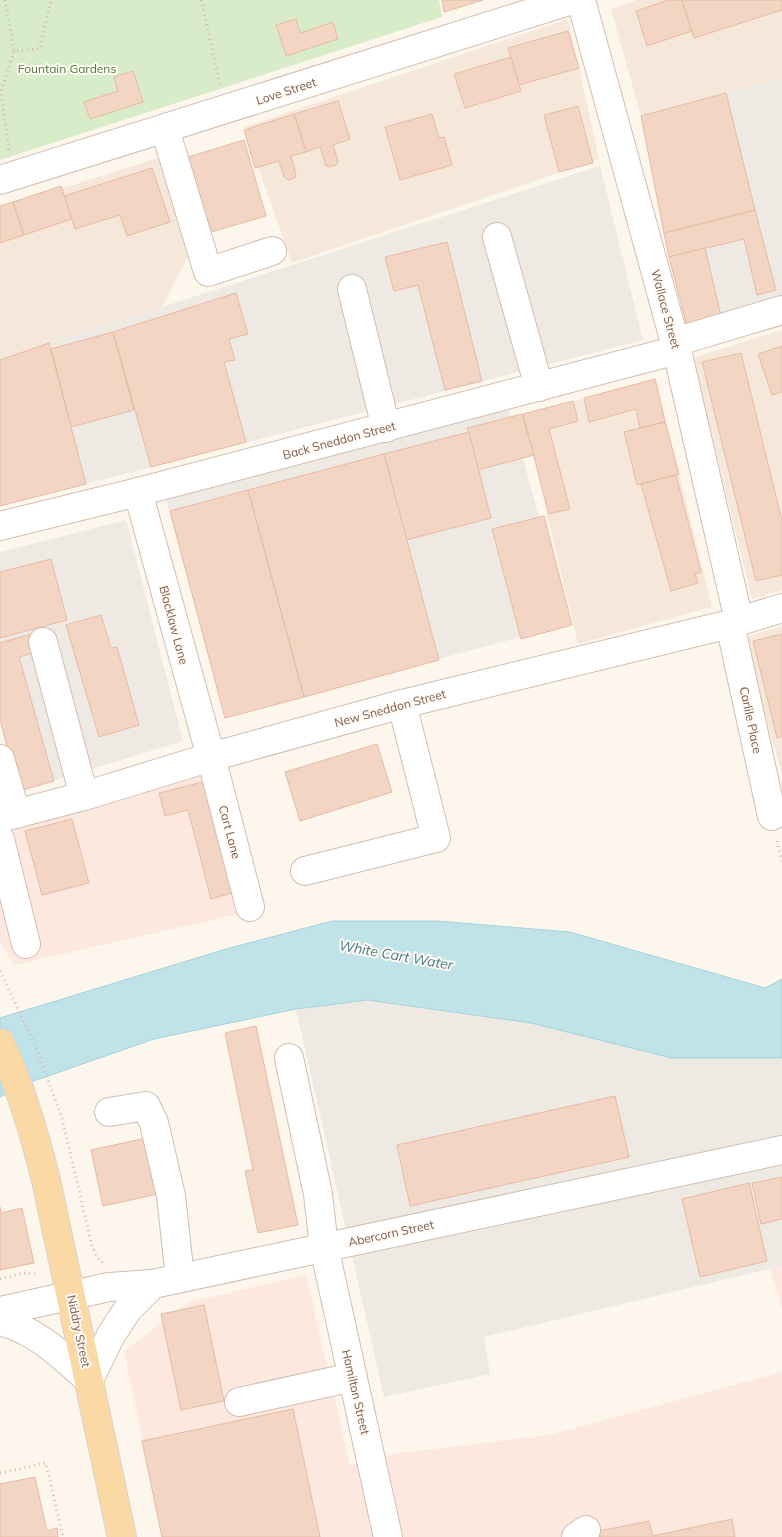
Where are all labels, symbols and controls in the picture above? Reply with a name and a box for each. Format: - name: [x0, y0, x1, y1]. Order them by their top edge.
- park label: Fountain Gardens: [18, 61, 116, 76]
- street label: Love Street: [254, 74, 318, 108]
- street label: Wallace Street: [648, 268, 684, 350]
- street label: Back Sneddon Street: [281, 418, 397, 462]
- street label: Blacklaw Lane: [156, 584, 192, 666]
- street label: Carlile Place: [737, 685, 765, 755]
- street label: New Sneddon Street: [333, 686, 447, 730]
- street label: Cart Lane: [216, 804, 244, 860]
- water label: White Cart Water: [337, 936, 455, 974]
- street label: Abercorn Street: [347, 1217, 435, 1249]
- street label: Niddry Street: [64, 1293, 94, 1369]
- street label: Hamilton Street: [339, 1348, 373, 1436]

